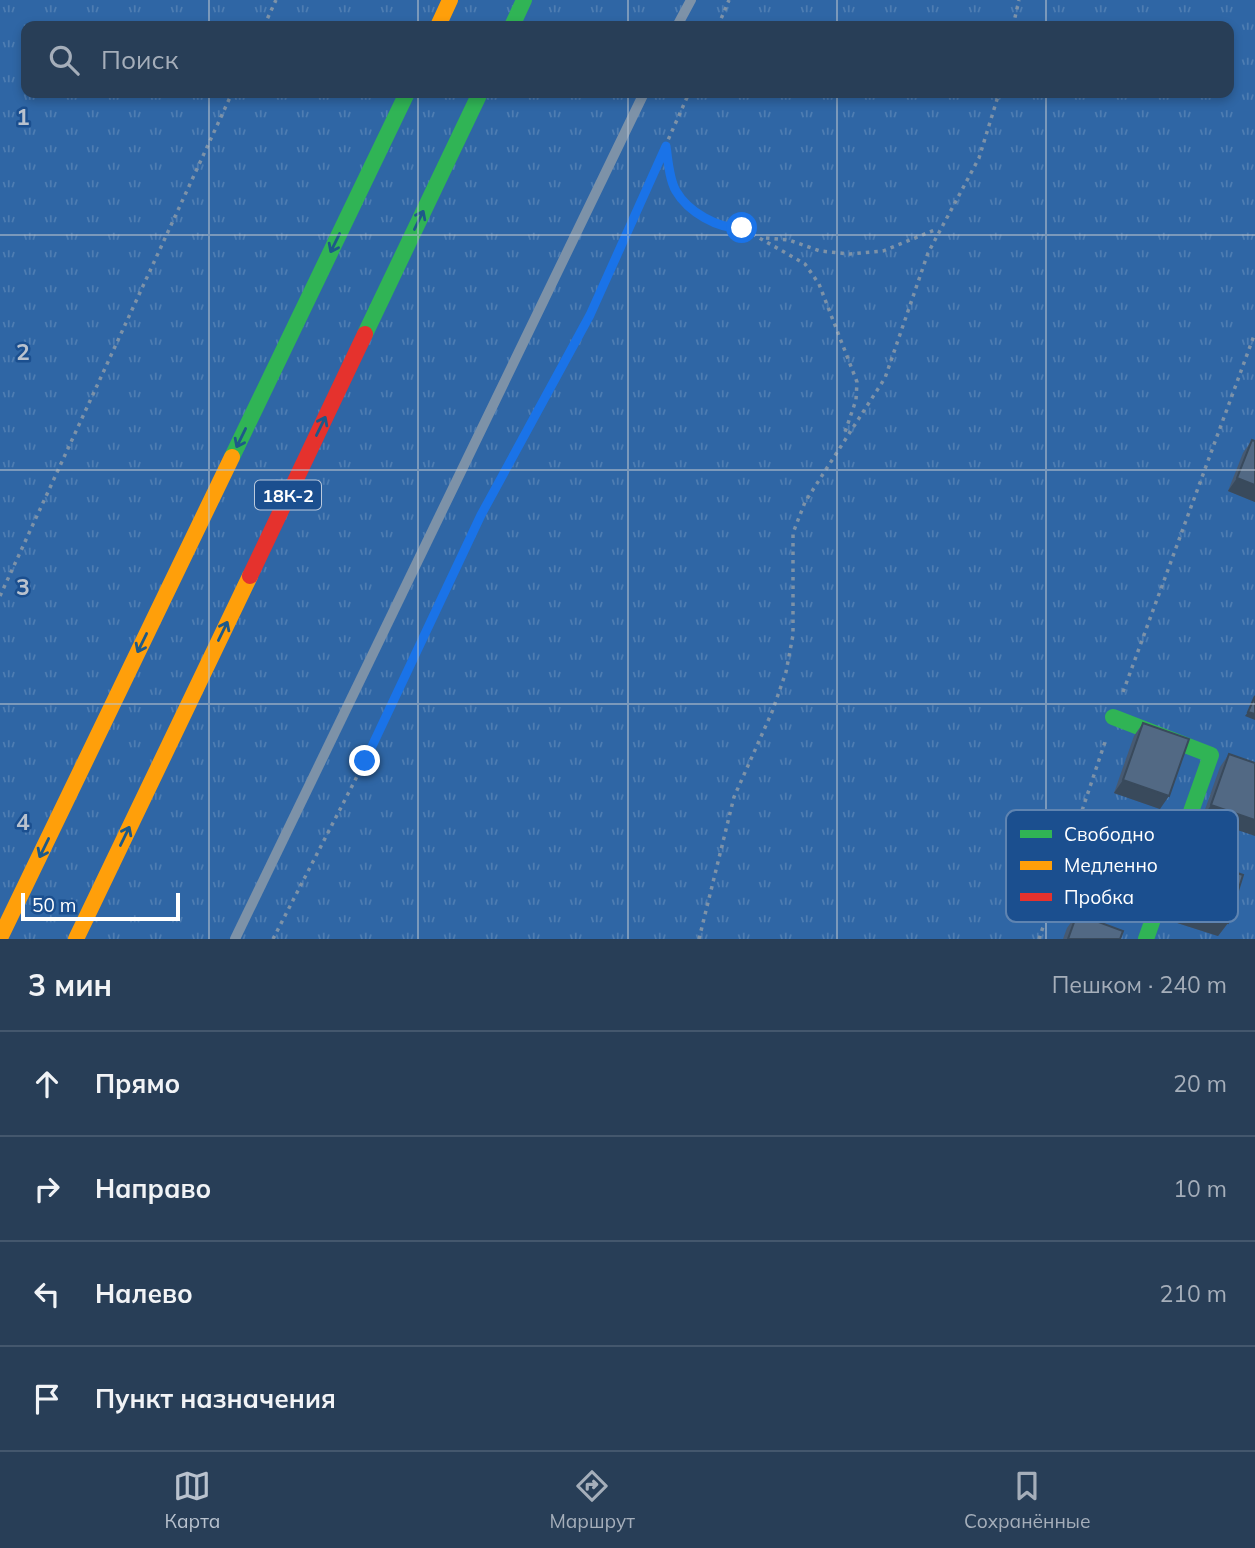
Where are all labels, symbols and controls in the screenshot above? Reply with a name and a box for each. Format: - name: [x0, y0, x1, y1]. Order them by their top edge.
- search box: [21, 21, 1234, 98]
- icon: search: [45, 41, 83, 79]
- text: Поиск: [101, 43, 179, 76]
- text: 1: [16, 102, 30, 131]
- one-way arrow: [413, 210, 426, 232]
- route start: [726, 212, 757, 243]
- one-way arrow: [327, 232, 341, 253]
- text: 2: [16, 337, 30, 366]
- one-way arrow: [315, 416, 328, 437]
- one-way arrow: [233, 427, 247, 448]
- road number: 18К-2: [255, 480, 321, 509]
- text: 3: [16, 572, 30, 601]
- one-way arrow: [217, 621, 230, 642]
- one-way arrow: [135, 631, 148, 653]
- route end: [349, 745, 380, 776]
- text: 4: [16, 807, 30, 836]
- legend: [1006, 810, 1238, 922]
- text: Свободно: [1064, 822, 1155, 846]
- one-way arrow: [118, 826, 132, 847]
- one-way arrow: [36, 837, 50, 858]
- text: Медленно: [1064, 853, 1158, 877]
- text: Пробка: [1064, 885, 1134, 909]
- scale bar: [21, 890, 180, 922]
- text: 50 m: [32, 893, 76, 917]
- text: 3 мин: [28, 966, 112, 1004]
- text: Пешком · 240 m: [1052, 970, 1227, 999]
- icon: ahead: [28, 1065, 66, 1103]
- text: Прямо: [95, 1067, 180, 1100]
- text: 20 m: [1173, 1069, 1227, 1098]
- icon: right: [28, 1170, 66, 1208]
- text: Направо: [95, 1172, 211, 1205]
- text: 10 m: [1173, 1174, 1227, 1203]
- icon: left: [28, 1275, 66, 1313]
- text: Налево: [95, 1277, 193, 1310]
- text: 210 m: [1159, 1279, 1227, 1308]
- icon: arrive: [28, 1380, 66, 1418]
- text: Пункт назначения: [95, 1382, 336, 1415]
- tab: Карта: [165, 1467, 220, 1533]
- tab: Маршрут: [549, 1467, 635, 1533]
- tab: Сохранённые: [964, 1467, 1090, 1533]

